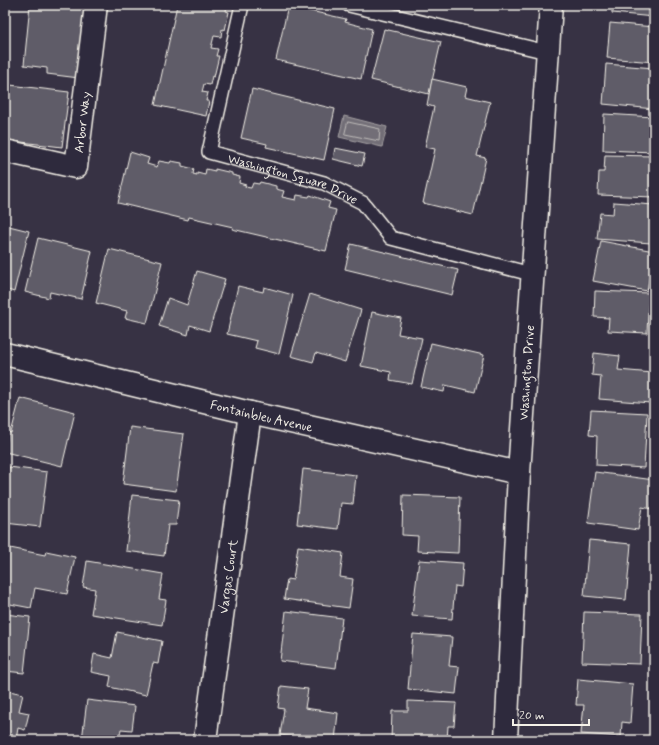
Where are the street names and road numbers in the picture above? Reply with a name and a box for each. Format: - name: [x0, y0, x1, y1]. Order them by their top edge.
- street label: Arbor Way: [71, 90, 95, 154]
- street label: Washington Square Drive: [226, 150, 361, 209]
- street label: Washington Drive: [516, 324, 539, 421]
- street label: Fontainbleu Avenue: [208, 397, 314, 437]
- street label: Vargas Court: [215, 538, 243, 615]

